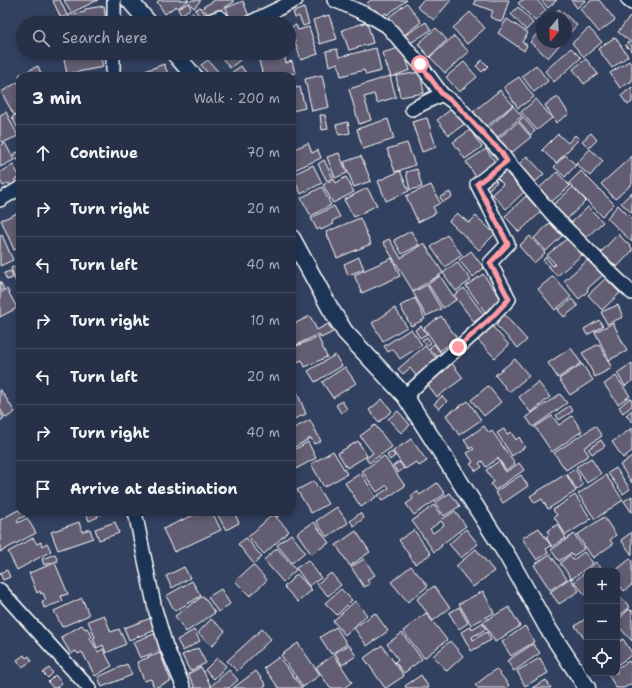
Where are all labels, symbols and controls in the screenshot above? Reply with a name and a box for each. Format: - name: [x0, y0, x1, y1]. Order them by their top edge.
- north arrow: [536, 12, 572, 48]
- search box: [16, 16, 296, 60]
- icon: search: [30, 27, 52, 49]
- text: Search here: [62, 28, 148, 48]
- route start: [411, 55, 429, 73]
- text: 3 min: [32, 87, 82, 109]
- text: Walk · 200 m: [194, 90, 280, 107]
- icon: ahead: [32, 142, 54, 164]
- text: Continue: [70, 143, 138, 163]
- text: 70 m: [246, 144, 280, 161]
- icon: right: [32, 198, 54, 220]
- text: Turn right: [70, 199, 150, 219]
- text: 20 m: [247, 200, 280, 217]
- icon: left: [32, 254, 54, 276]
- text: Turn left: [70, 255, 138, 275]
- text: 40 m: [246, 256, 280, 273]
- icon: right: [32, 310, 54, 332]
- text: Turn right: [70, 311, 150, 331]
- text: 10 m: [250, 312, 280, 329]
- route end: [449, 338, 467, 356]
- icon: left: [32, 366, 54, 388]
- text: Turn left: [70, 367, 138, 387]
- text: 20 m: [247, 368, 280, 385]
- icon: right: [32, 422, 54, 444]
- text: Turn right: [70, 423, 150, 443]
- text: 40 m: [246, 424, 280, 441]
- icon: arrive: [32, 478, 54, 500]
- text: Arrive at destination: [70, 479, 238, 499]
- map controls: [584, 568, 620, 676]
- button: +: [584, 568, 620, 604]
- button: −: [584, 604, 620, 640]
- button: locate: [584, 640, 620, 676]

